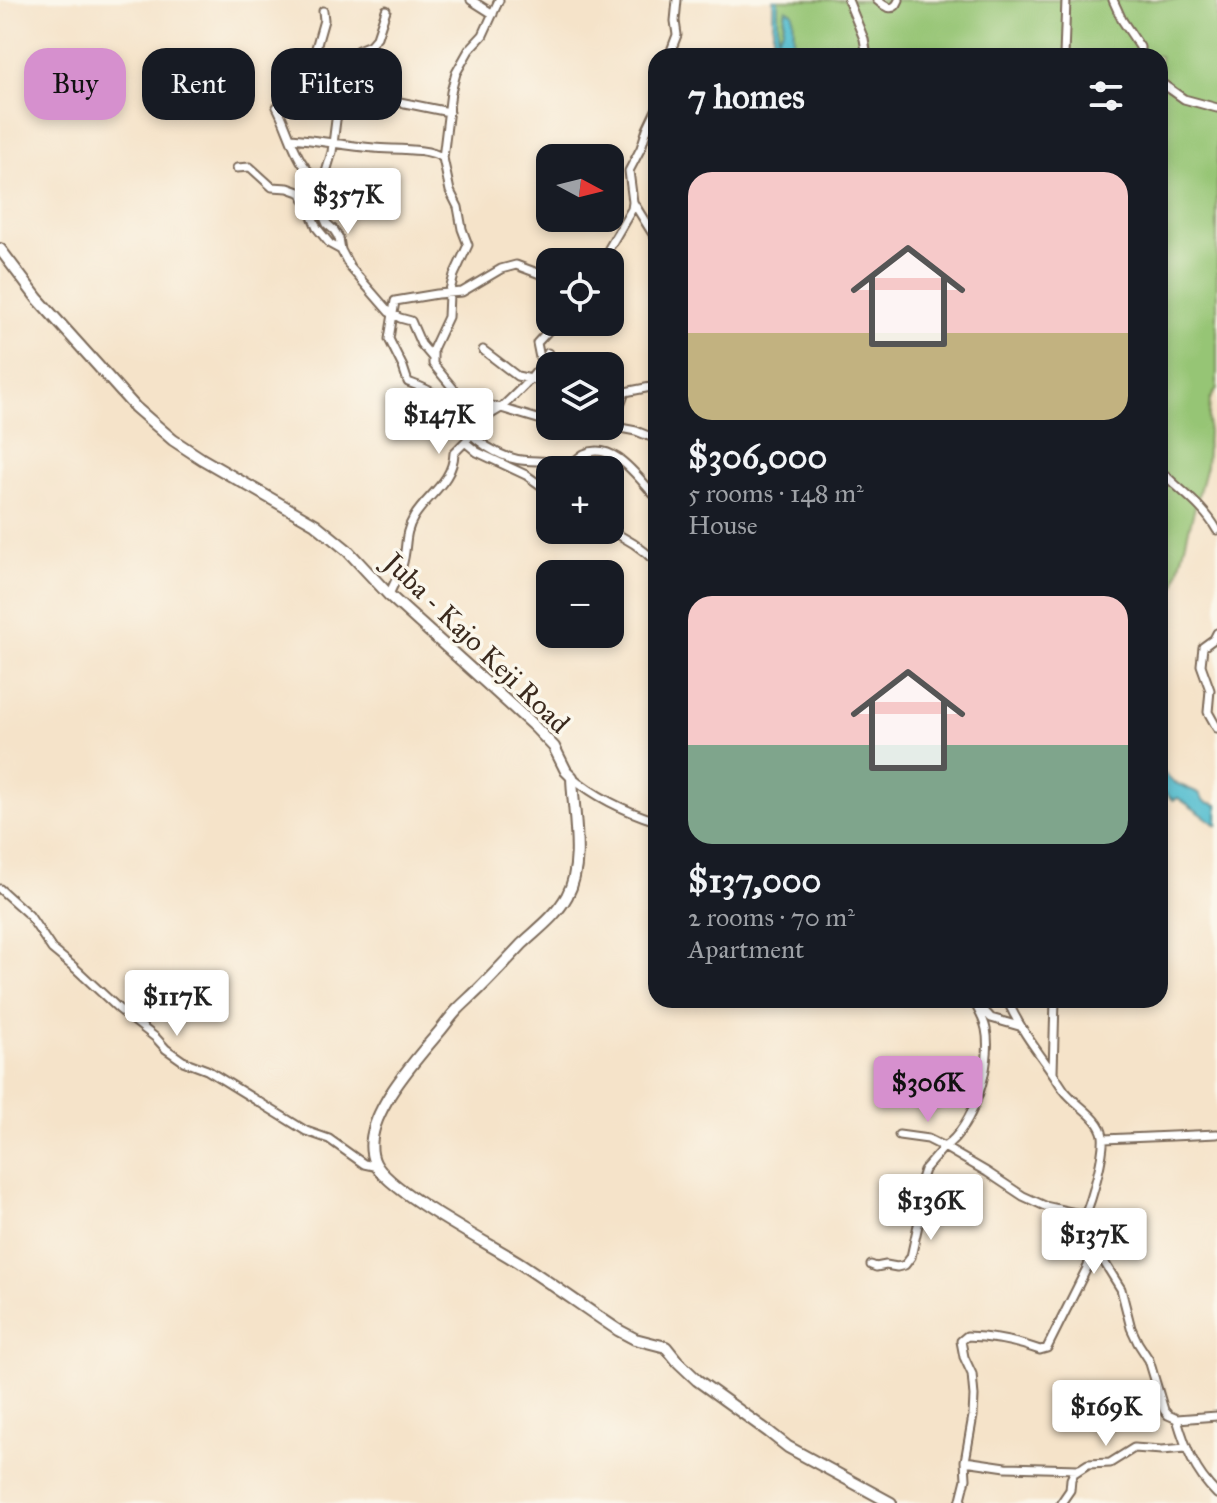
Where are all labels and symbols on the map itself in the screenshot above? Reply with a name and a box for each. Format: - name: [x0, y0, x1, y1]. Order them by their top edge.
- north arrow: [536, 144, 624, 232]
- pin: $357K: [292, 168, 404, 236]
- pin: $147K: [383, 388, 495, 456]
- street label: Juba - Kajo Keji Road: [375, 543, 577, 741]
- pin: $117K: [121, 970, 233, 1038]
- pin: $306K: [872, 1056, 984, 1124]
- pin: $136K: [875, 1174, 987, 1242]
- pin: $137K: [1038, 1208, 1150, 1276]
- pin: $169K: [1050, 1380, 1162, 1448]

